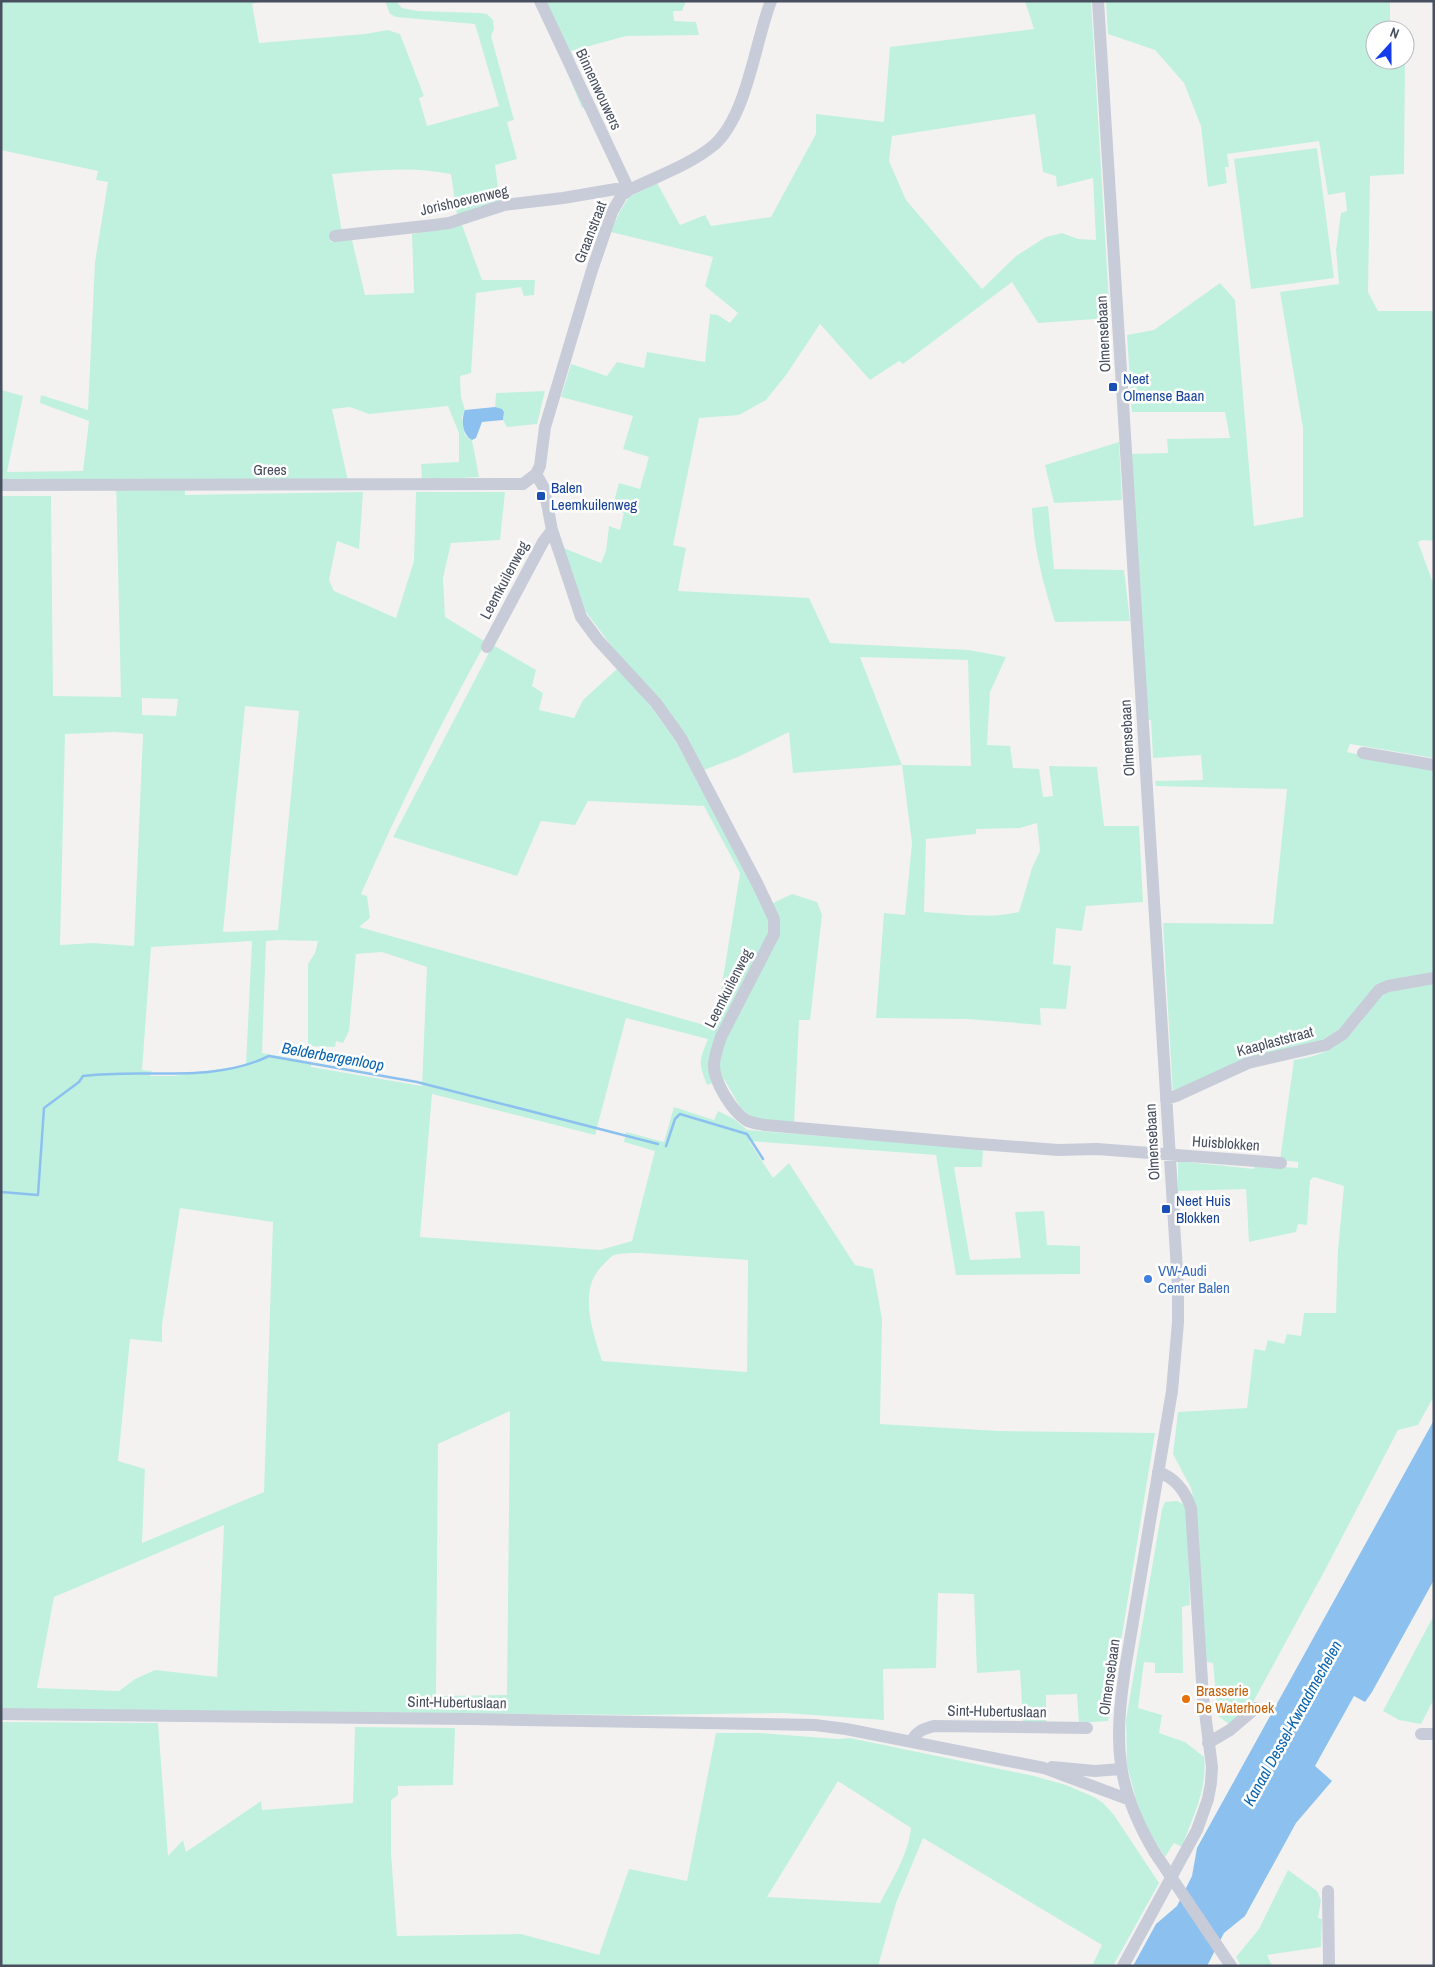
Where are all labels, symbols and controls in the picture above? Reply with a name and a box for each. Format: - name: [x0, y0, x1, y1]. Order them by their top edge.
- north arrow: [1365, 20, 1415, 70]
- text: N: [1388, 23, 1402, 43]
- street label: Binnenwouwers: [571, 45, 627, 133]
- street label: Jorishoevenweg: [418, 180, 510, 220]
- street label: Graanstraat: [569, 197, 612, 266]
- street label: Olmensebaan: [1091, 295, 1115, 373]
- place label: Neet Olmense Baan: [1123, 368, 1204, 406]
- marker: Neet Olmense Baan: [1107, 381, 1119, 393]
- street label: Grees: [253, 459, 287, 480]
- place label: Balen Leemkuilenweg: [551, 477, 637, 515]
- marker: Balen Leemkuilenweg: [535, 490, 547, 502]
- street label: Leemkuilenweg: [475, 537, 534, 623]
- street label: Olmensebaan: [1115, 699, 1139, 777]
- street label: Leemkuilenweg: [699, 945, 757, 1031]
- street label: Kaaplaststraat: [1234, 1021, 1316, 1061]
- water label: Belderbergenloop: [280, 1036, 386, 1076]
- street label: Olmensebaan: [1140, 1103, 1164, 1181]
- street label: Huisblokken: [1192, 1130, 1260, 1156]
- place label: Neet Huis Blokken: [1176, 1190, 1231, 1228]
- marker: Neet Huis Blokken: [1160, 1203, 1172, 1215]
- place label: VW-Audi Center Balen: [1158, 1260, 1230, 1298]
- marker: VW-Audi Center Balen: [1142, 1273, 1154, 1285]
- water label: Kanaal Dessel-Kwaadmechelen: [1237, 1636, 1347, 1810]
- street label: Olmensebaan: [1093, 1638, 1125, 1716]
- place label: Brasserie De Waterhoek: [1196, 1680, 1275, 1718]
- street label: Sint-Hubertuslaan: [407, 1691, 507, 1713]
- marker: Brasserie De Waterhoek: [1180, 1693, 1192, 1705]
- street label: Sint-Hubertuslaan: [947, 1700, 1047, 1722]

